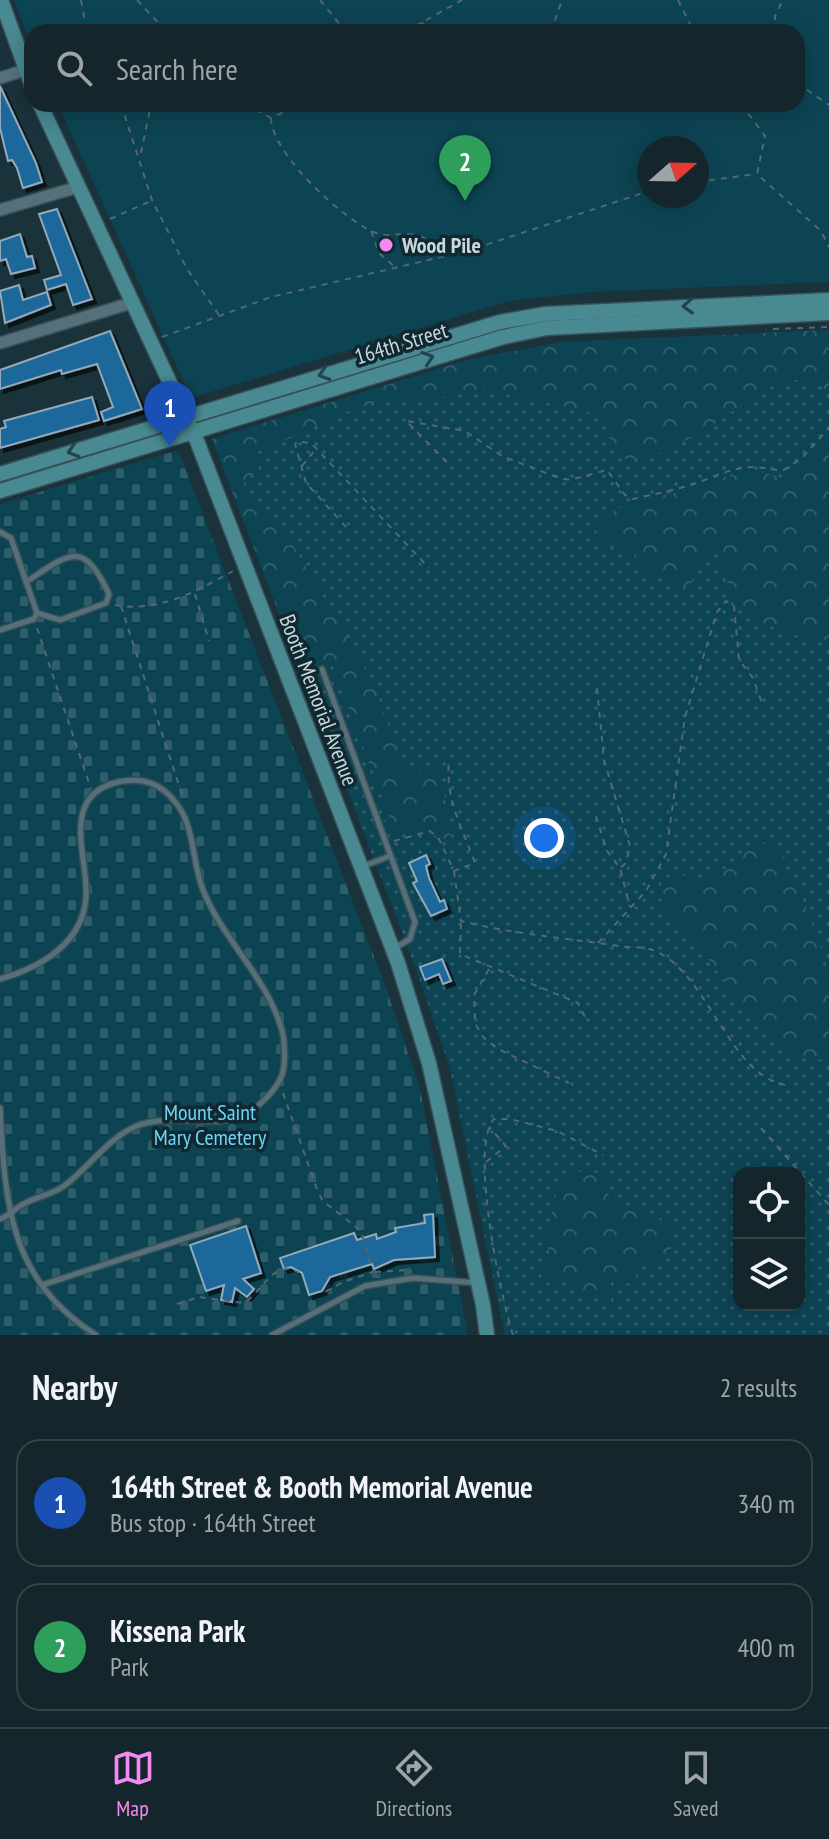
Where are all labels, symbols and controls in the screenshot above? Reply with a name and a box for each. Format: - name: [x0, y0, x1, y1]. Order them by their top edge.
- search box: [24, 24, 805, 112]
- icon: search: [52, 46, 96, 90]
- text: Search here: [116, 49, 238, 88]
- pin: 2: [439, 135, 491, 201]
- north arrow: [637, 136, 709, 208]
- place label: Wood Pile: [401, 231, 481, 259]
- marker: Wood Pile: [377, 236, 395, 254]
- one-way arrow: [681, 297, 694, 314]
- street label: 164th Street: [351, 316, 451, 370]
- one-way arrow: [420, 351, 434, 367]
- one-way arrow: [318, 365, 332, 381]
- pin: 1: [144, 381, 196, 447]
- one-way arrow: [67, 442, 81, 458]
- street label: Booth Memorial Avenue: [273, 610, 365, 790]
- your location: [524, 818, 564, 858]
- park label: Mount Saint Mary Cemetery: [154, 1098, 267, 1151]
- map controls: [733, 1167, 805, 1311]
- button: locate: [733, 1167, 805, 1239]
- button: layers: [733, 1239, 805, 1311]
- text: Nearby: [32, 1365, 117, 1409]
- text: 2 results: [720, 1371, 797, 1404]
- text: 164th Street & Booth Memorial Avenue: [110, 1467, 533, 1506]
- text: 1: [54, 1487, 66, 1520]
- text: 340 m: [737, 1487, 795, 1520]
- text: Bus stop · 164th Street: [110, 1506, 316, 1539]
- text: Kissena Park: [110, 1611, 245, 1650]
- text: 2: [54, 1631, 66, 1664]
- text: 400 m: [737, 1631, 795, 1664]
- text: Park: [110, 1650, 149, 1683]
- tab: Map: [111, 1746, 155, 1822]
- tab: Directions: [376, 1746, 452, 1822]
- tab: Saved: [673, 1746, 718, 1822]

